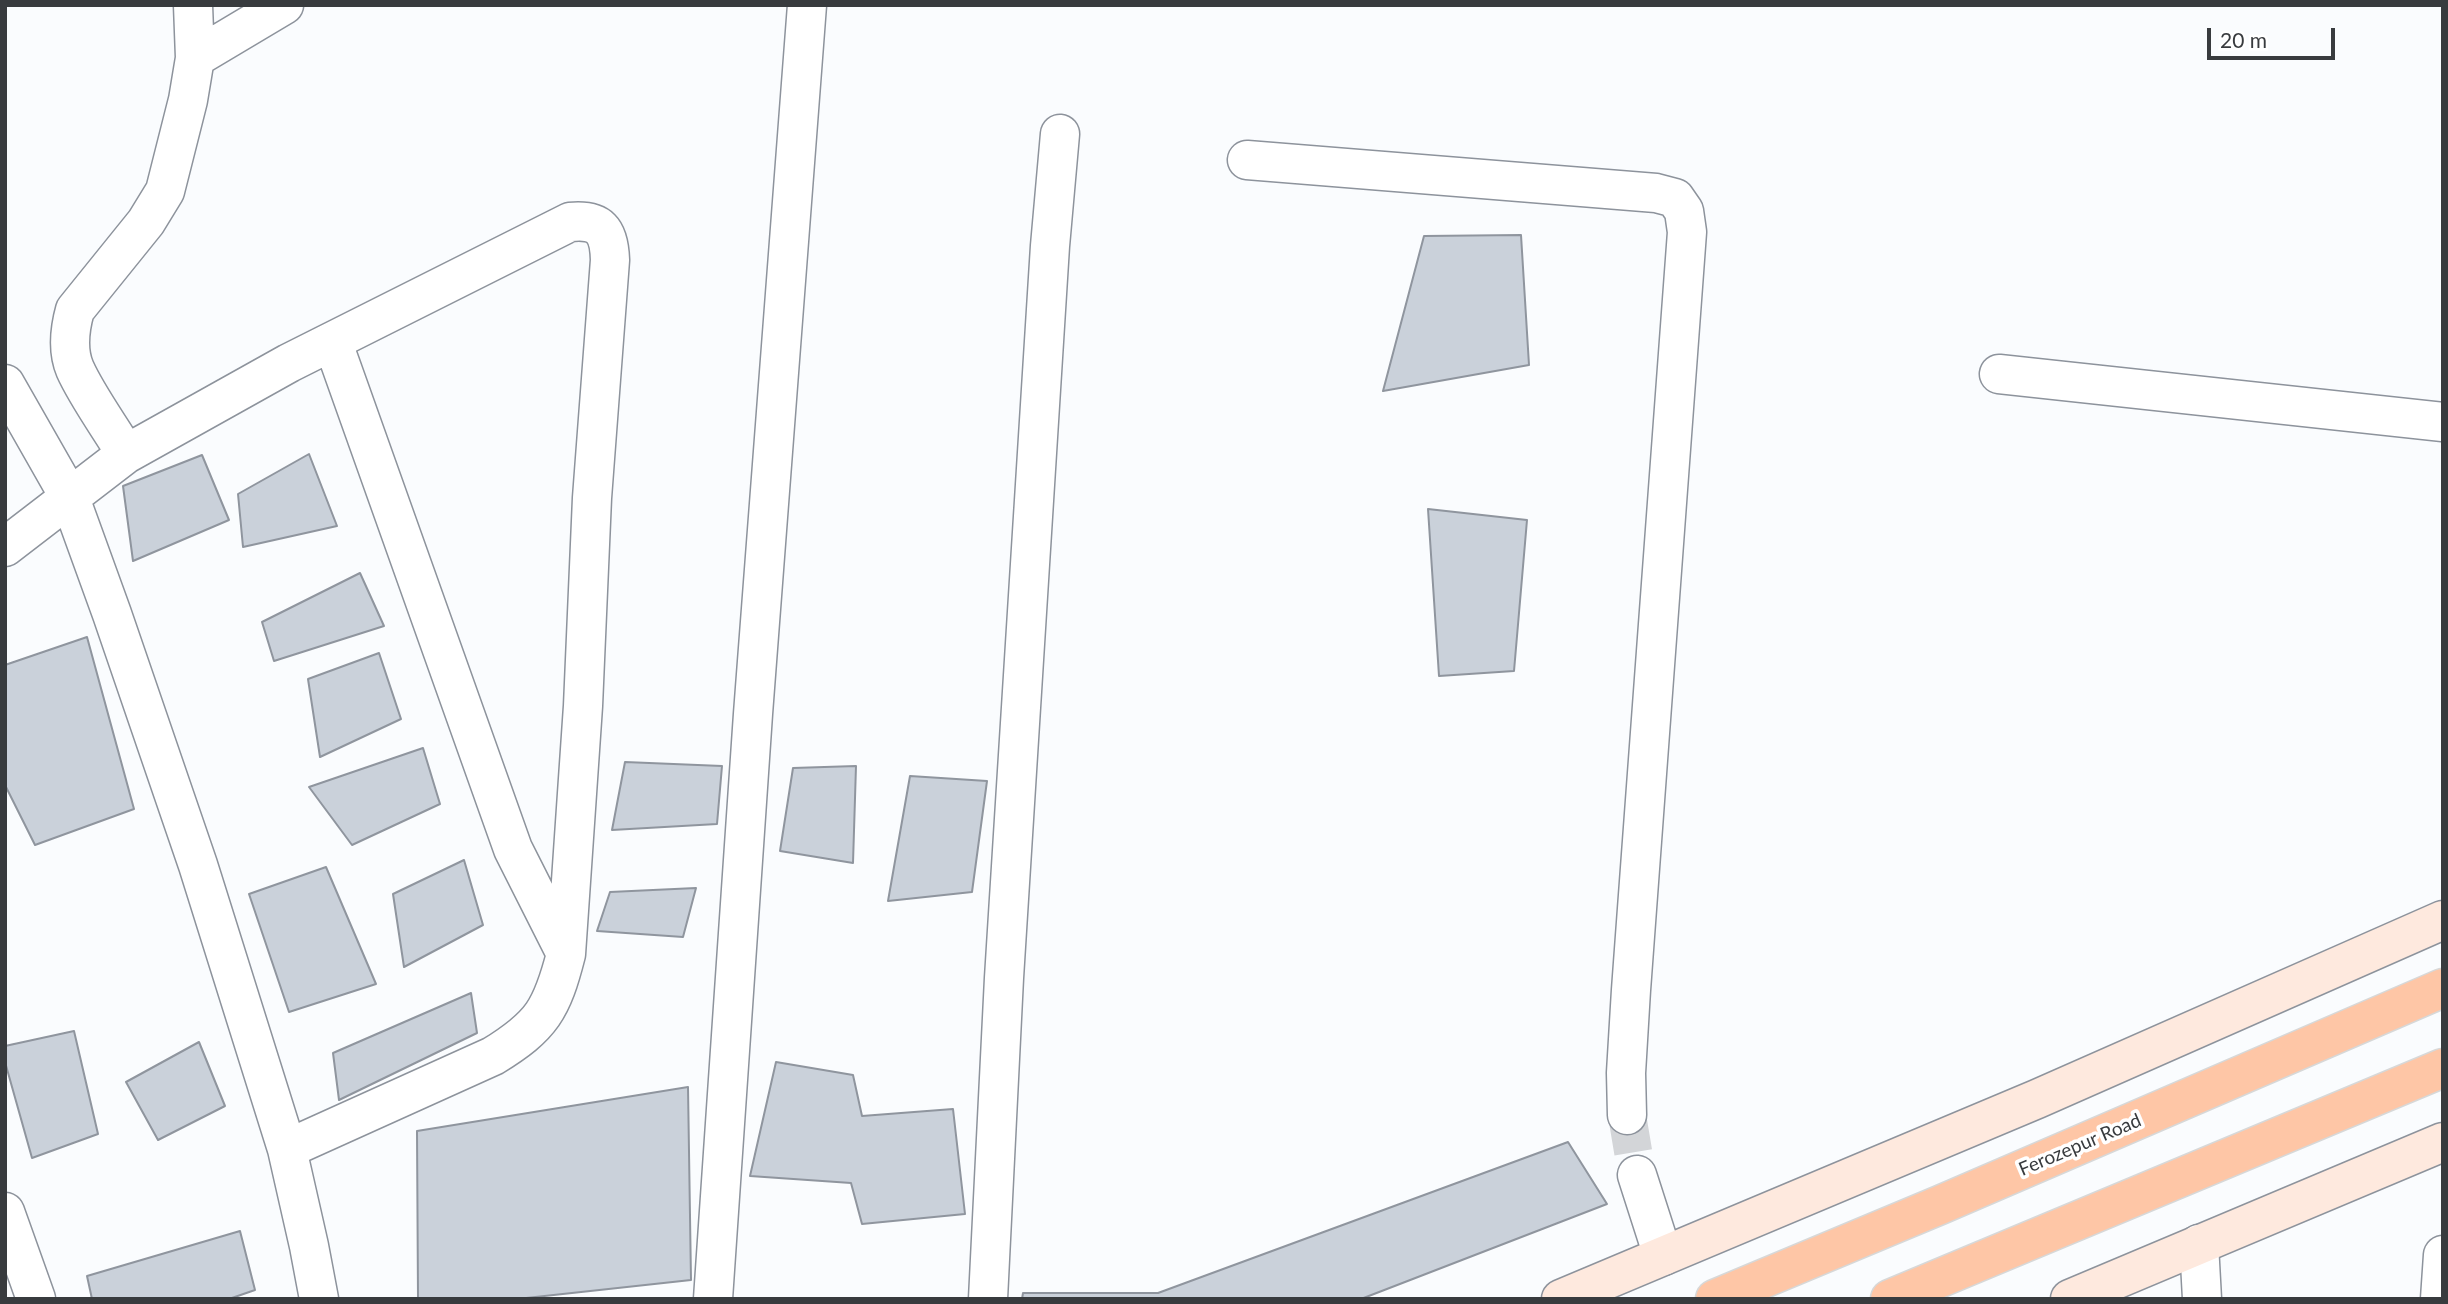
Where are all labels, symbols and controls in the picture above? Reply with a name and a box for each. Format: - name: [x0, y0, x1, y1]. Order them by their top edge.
- scale bar: [2210, 14, 2338, 58]
- text: 20 m: [2220, 27, 2267, 52]
- street label: Ferozepur Road: [2015, 1109, 2145, 1181]

